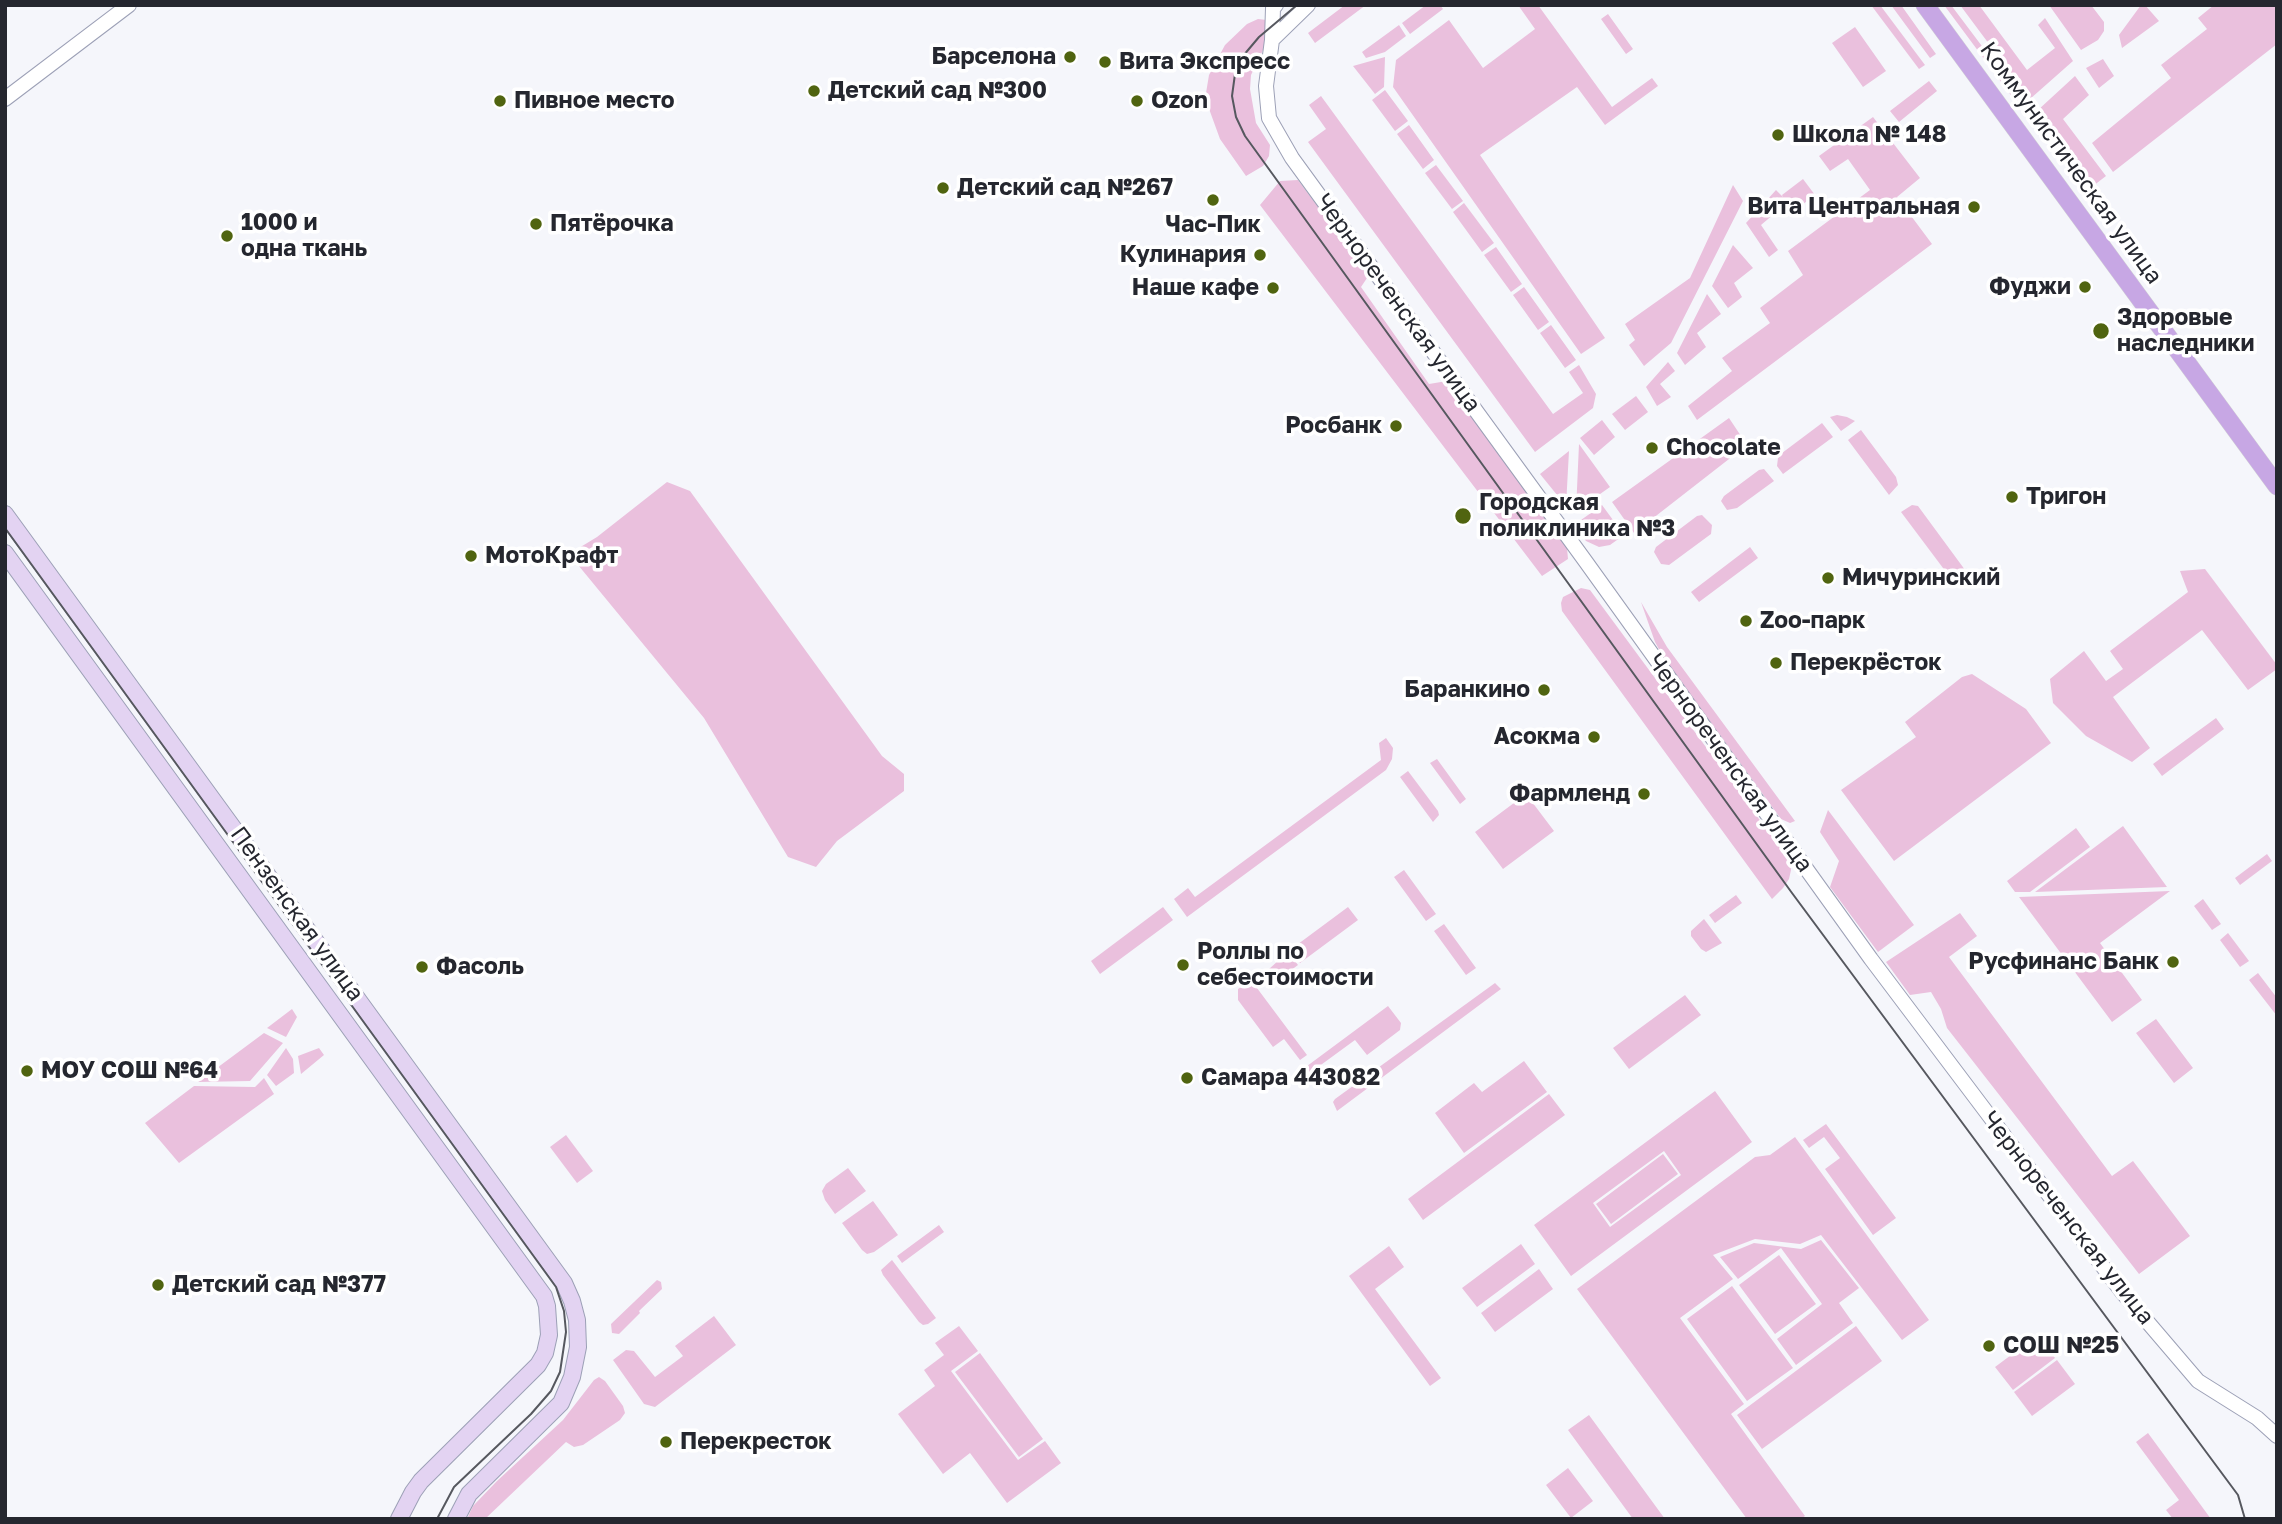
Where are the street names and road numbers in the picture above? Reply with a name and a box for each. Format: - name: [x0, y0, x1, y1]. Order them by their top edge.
- street label: Коммунистическая улица: [1974, 37, 2168, 289]
- street label: Чернореченская улица: [1310, 188, 1486, 418]
- street label: Чернореченская улица: [1642, 648, 1818, 878]
- street label: Пензенская улица: [224, 821, 370, 1007]
- street label: Чернореченская улица: [1976, 1106, 2160, 1330]

